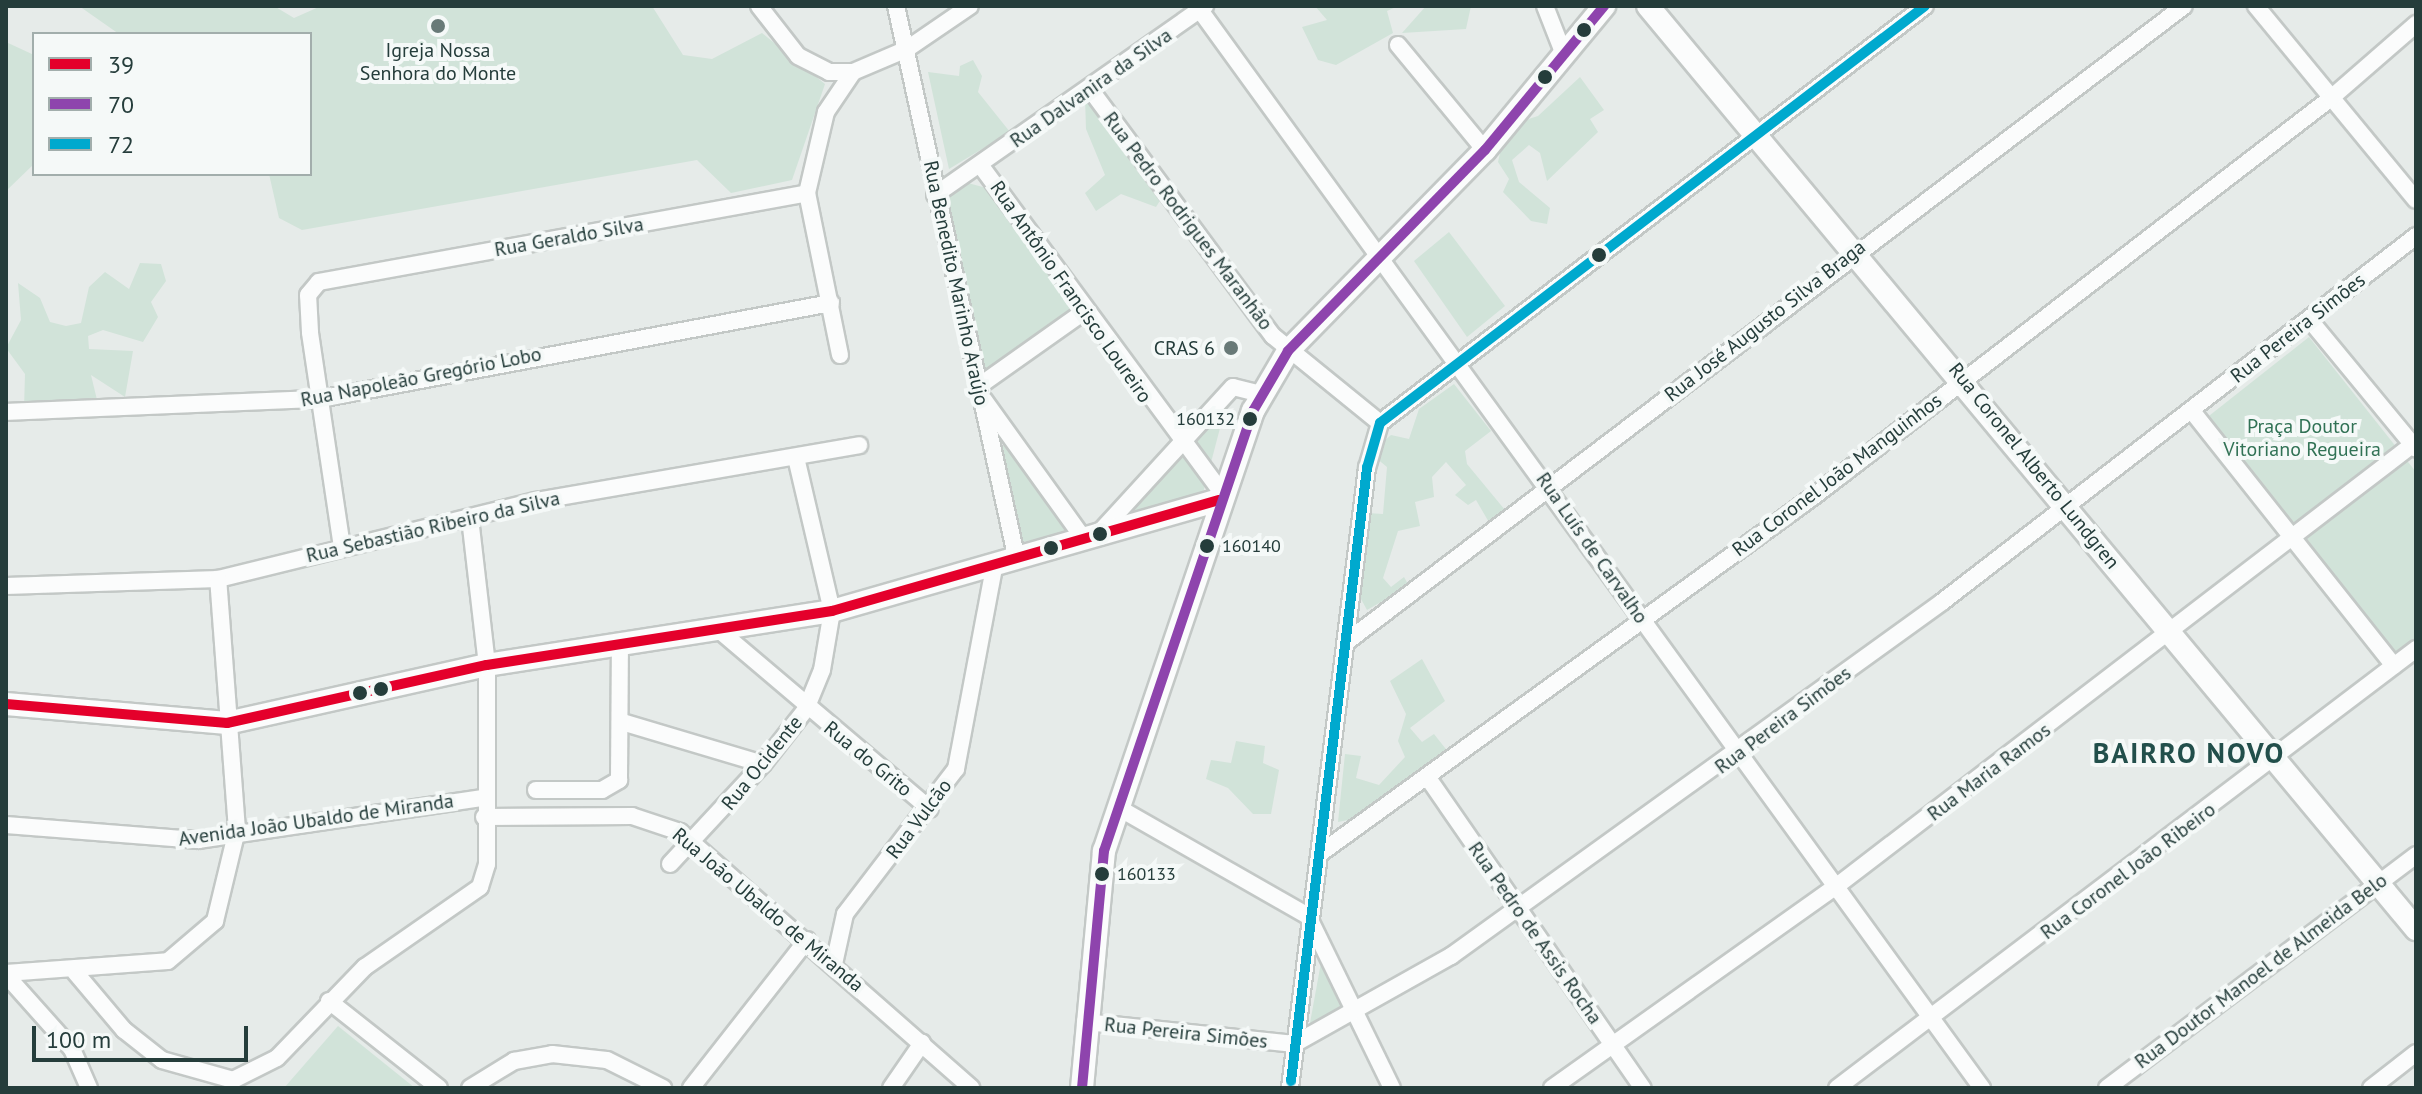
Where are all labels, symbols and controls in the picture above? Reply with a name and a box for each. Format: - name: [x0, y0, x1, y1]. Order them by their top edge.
- marker: Igreja Nossa Senhora do Monte: [429, 17, 447, 35]
- unlabelled marker: [1576, 22, 1592, 38]
- street label: Rua Dalvanira da Silva: [1006, 23, 1176, 153]
- legend: [32, 32, 312, 176]
- place label: Igreja Nossa Senhora do Monte: [360, 38, 516, 85]
- text: 39: [108, 49, 134, 80]
- unlabelled marker: [1537, 69, 1553, 85]
- text: 70: [108, 89, 134, 120]
- street label: Rua Pedro Rodrigues Maranhão: [1098, 107, 1278, 335]
- text: 72: [108, 129, 134, 160]
- street label: Rua Benedito Marinho Araújo: [918, 158, 994, 408]
- street label: Rua Antônio Francisco Loureiro: [985, 176, 1157, 408]
- street label: Rua Geraldo Silva: [493, 212, 645, 262]
- street label: Rua José Augusto Silva Braga: [1659, 235, 1871, 407]
- unlabelled marker: [1591, 247, 1607, 263]
- street label: Rua Pereira Simões: [2226, 268, 2370, 388]
- place label: CRAS 6: [1154, 336, 1215, 360]
- marker: CRAS 6: [1222, 339, 1240, 357]
- street label: Rua Napoleão Gregório Lobo: [299, 342, 543, 412]
- street label: Rua Coronel Alberto Lundgren: [1943, 358, 2125, 574]
- street label: Rua Coronel João Manguinhos: [1728, 388, 1946, 562]
- place label: 160132: [1176, 408, 1235, 430]
- marker: 160132: [1242, 411, 1258, 427]
- park label: Praça Doutor Vitoriano Regueira: [2223, 415, 2381, 462]
- street label: Rua Luís de Carvalho: [1531, 468, 1653, 628]
- street label: Rua Sebastião Ribeiro da Silva: [304, 486, 562, 568]
- unlabelled marker: [1092, 526, 1108, 542]
- place label: 160140: [1222, 535, 1281, 557]
- marker: 160140: [1199, 538, 1215, 554]
- unlabelled marker: [1043, 540, 1059, 556]
- street label: Rua Pereira Simões: [1710, 661, 1856, 779]
- unlabelled marker: [373, 681, 389, 697]
- unlabelled marker: [352, 685, 368, 701]
- street label: Rua Ocidente: [717, 711, 807, 815]
- street label: Rua do Grito: [819, 716, 917, 802]
- street label: Rua Maria Ramos: [1923, 718, 2055, 826]
- district label: BAIRRO NOVO: [2093, 736, 2285, 770]
- street label: Rua Vulcão: [881, 774, 957, 864]
- street label: Avenida João Ubaldo de Miranda: [177, 789, 455, 851]
- street label: Rua Coronel João Ribeiro: [2036, 797, 2220, 945]
- street label: Rua João Ubaldo de Miranda: [667, 823, 869, 997]
- street label: Rua Pedro de Assis Rocha: [1463, 837, 1607, 1029]
- place label: 160133: [1117, 863, 1176, 885]
- marker: 160133: [1094, 866, 1110, 882]
- street label: Rua Doutor Manoel de Almeida Belo: [2130, 868, 2392, 1074]
- scale bar: [36, 1010, 252, 1060]
- street label: Rua Pereira Simões: [1103, 1012, 1269, 1054]
- text: 100 m: [46, 1024, 111, 1055]

